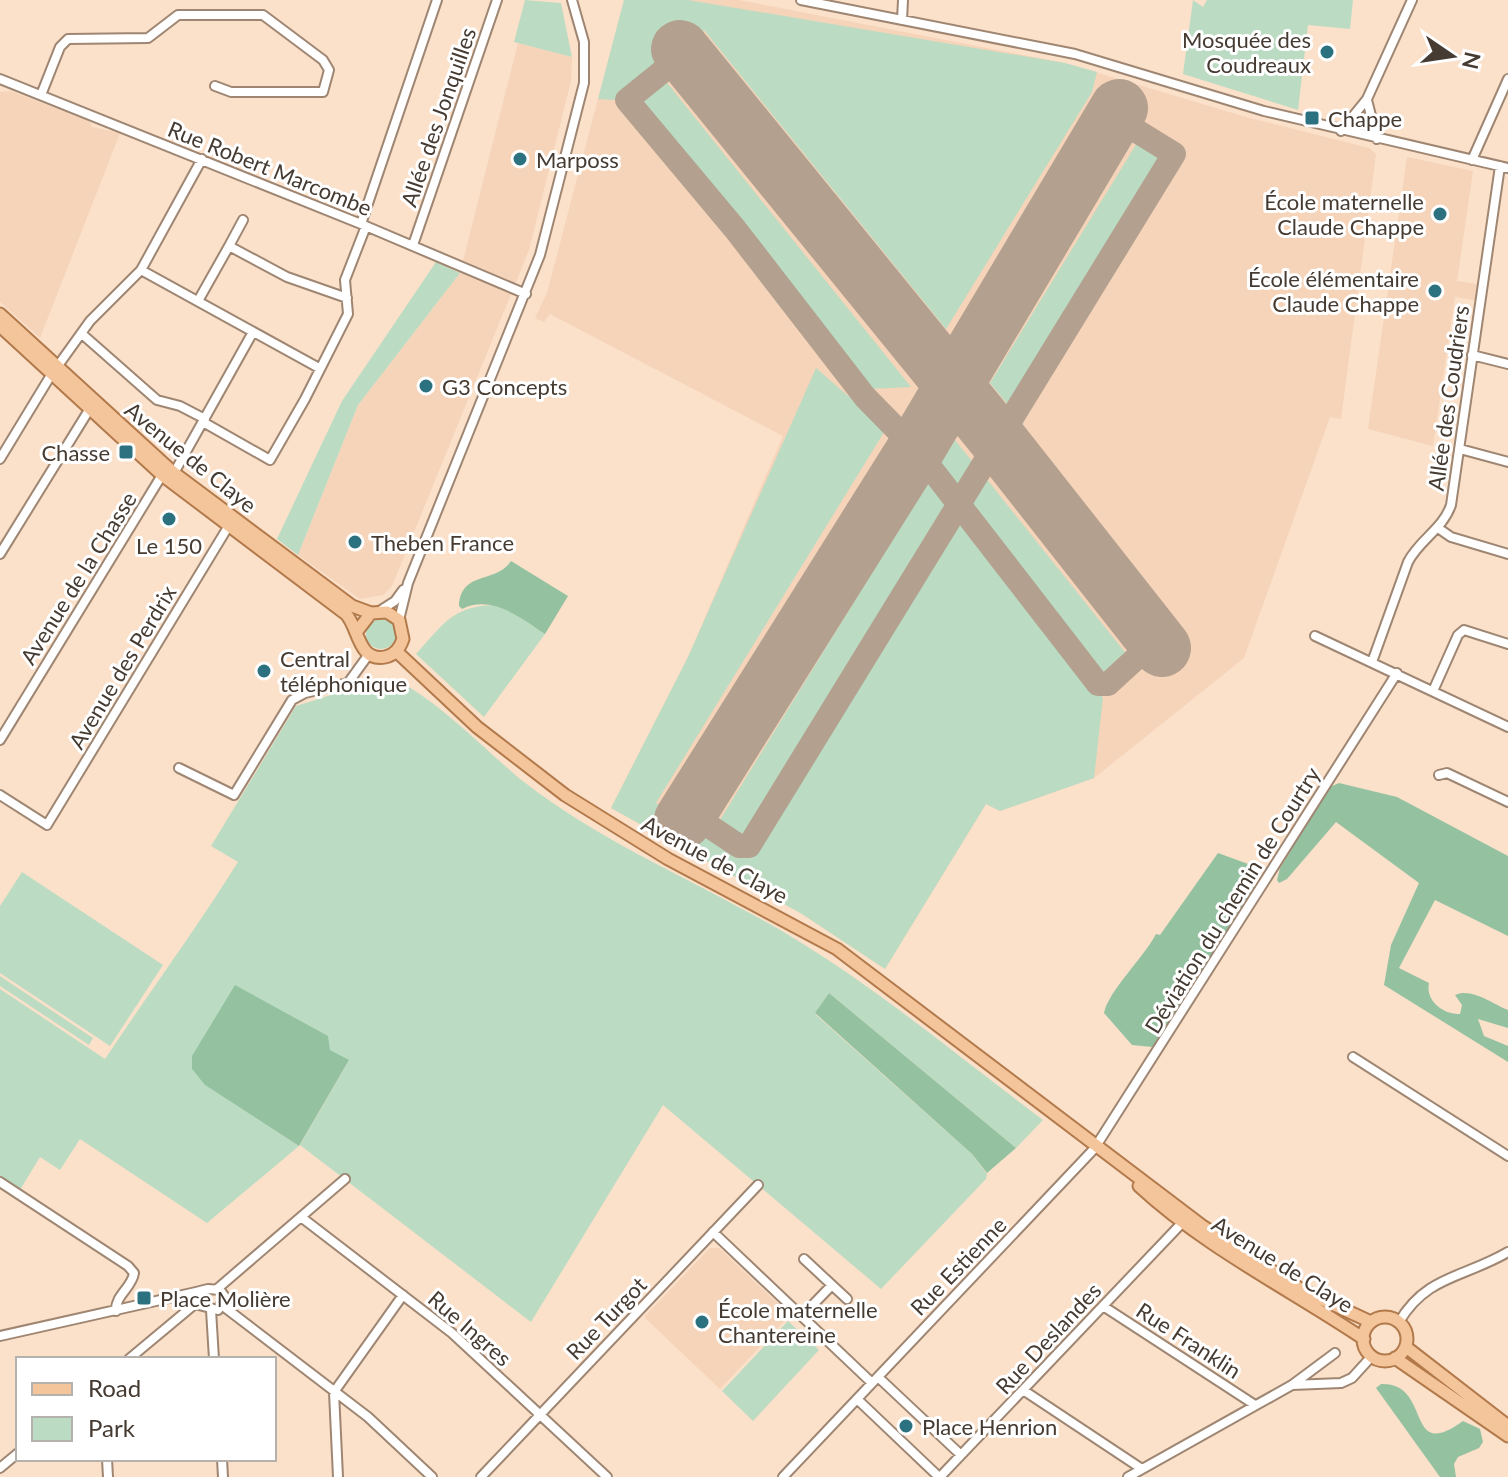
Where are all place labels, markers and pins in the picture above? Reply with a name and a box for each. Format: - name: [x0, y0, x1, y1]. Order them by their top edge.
- place label: Mosquée des Coudreaux: [1182, 26, 1311, 78]
- marker: Mosquée des Coudreaux: [1318, 43, 1336, 61]
- place label: Chappe: [1328, 105, 1402, 132]
- marker: Chappe: [1303, 109, 1321, 127]
- place label: Marposs: [536, 146, 619, 173]
- marker: Marposs: [511, 150, 529, 168]
- place label: École maternelle Claude Chappe: [1264, 188, 1424, 240]
- marker: École maternelle Claude Chappe: [1431, 205, 1449, 223]
- place label: École élémentaire Claude Chappe: [1248, 265, 1419, 317]
- marker: École élémentaire Claude Chappe: [1426, 282, 1444, 300]
- place label: G3 Concepts: [442, 373, 567, 400]
- marker: G3 Concepts: [417, 377, 435, 395]
- place label: Chasse: [41, 439, 110, 466]
- marker: Chasse: [117, 443, 135, 461]
- marker: Le 150: [160, 510, 178, 528]
- place label: Theben France: [371, 529, 514, 556]
- place label: Le 150: [136, 532, 202, 559]
- marker: Theben France: [346, 533, 364, 551]
- place label: Central téléphonique: [280, 645, 407, 697]
- marker: Central téléphonique: [255, 662, 273, 680]
- place label: Place Molière: [160, 1285, 291, 1312]
- marker: Place Molière: [135, 1289, 153, 1307]
- place label: École maternelle Chantereine: [718, 1296, 878, 1348]
- marker: École maternelle Chantereine: [693, 1313, 711, 1331]
- place label: Place Henrion: [922, 1413, 1057, 1440]
- marker: Place Henrion: [897, 1417, 915, 1435]

